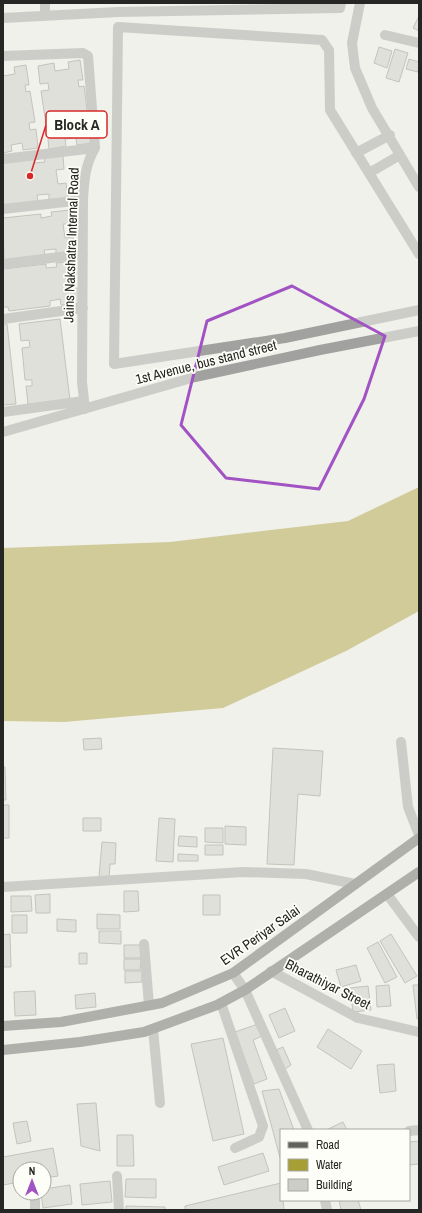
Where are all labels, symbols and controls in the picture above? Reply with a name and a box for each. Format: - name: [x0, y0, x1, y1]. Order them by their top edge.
- callout: Block A: [46, 111, 107, 138]
- text: Block A: [54, 114, 100, 135]
- street label: Jains Nakshatra Internal Road: [59, 167, 83, 323]
- street label: 1st Avenue, bus stand street: [134, 336, 278, 388]
- street label: EVR Periyar Salai: [217, 901, 303, 969]
- street label: Bharathiyar Street: [282, 955, 374, 1013]
- legend: [280, 1129, 410, 1201]
- text: Road: [316, 1137, 340, 1153]
- text: Water: [316, 1157, 343, 1173]
- north arrow: [12, 1161, 52, 1201]
- text: N: [29, 1164, 35, 1178]
- text: Building: [316, 1177, 353, 1193]

